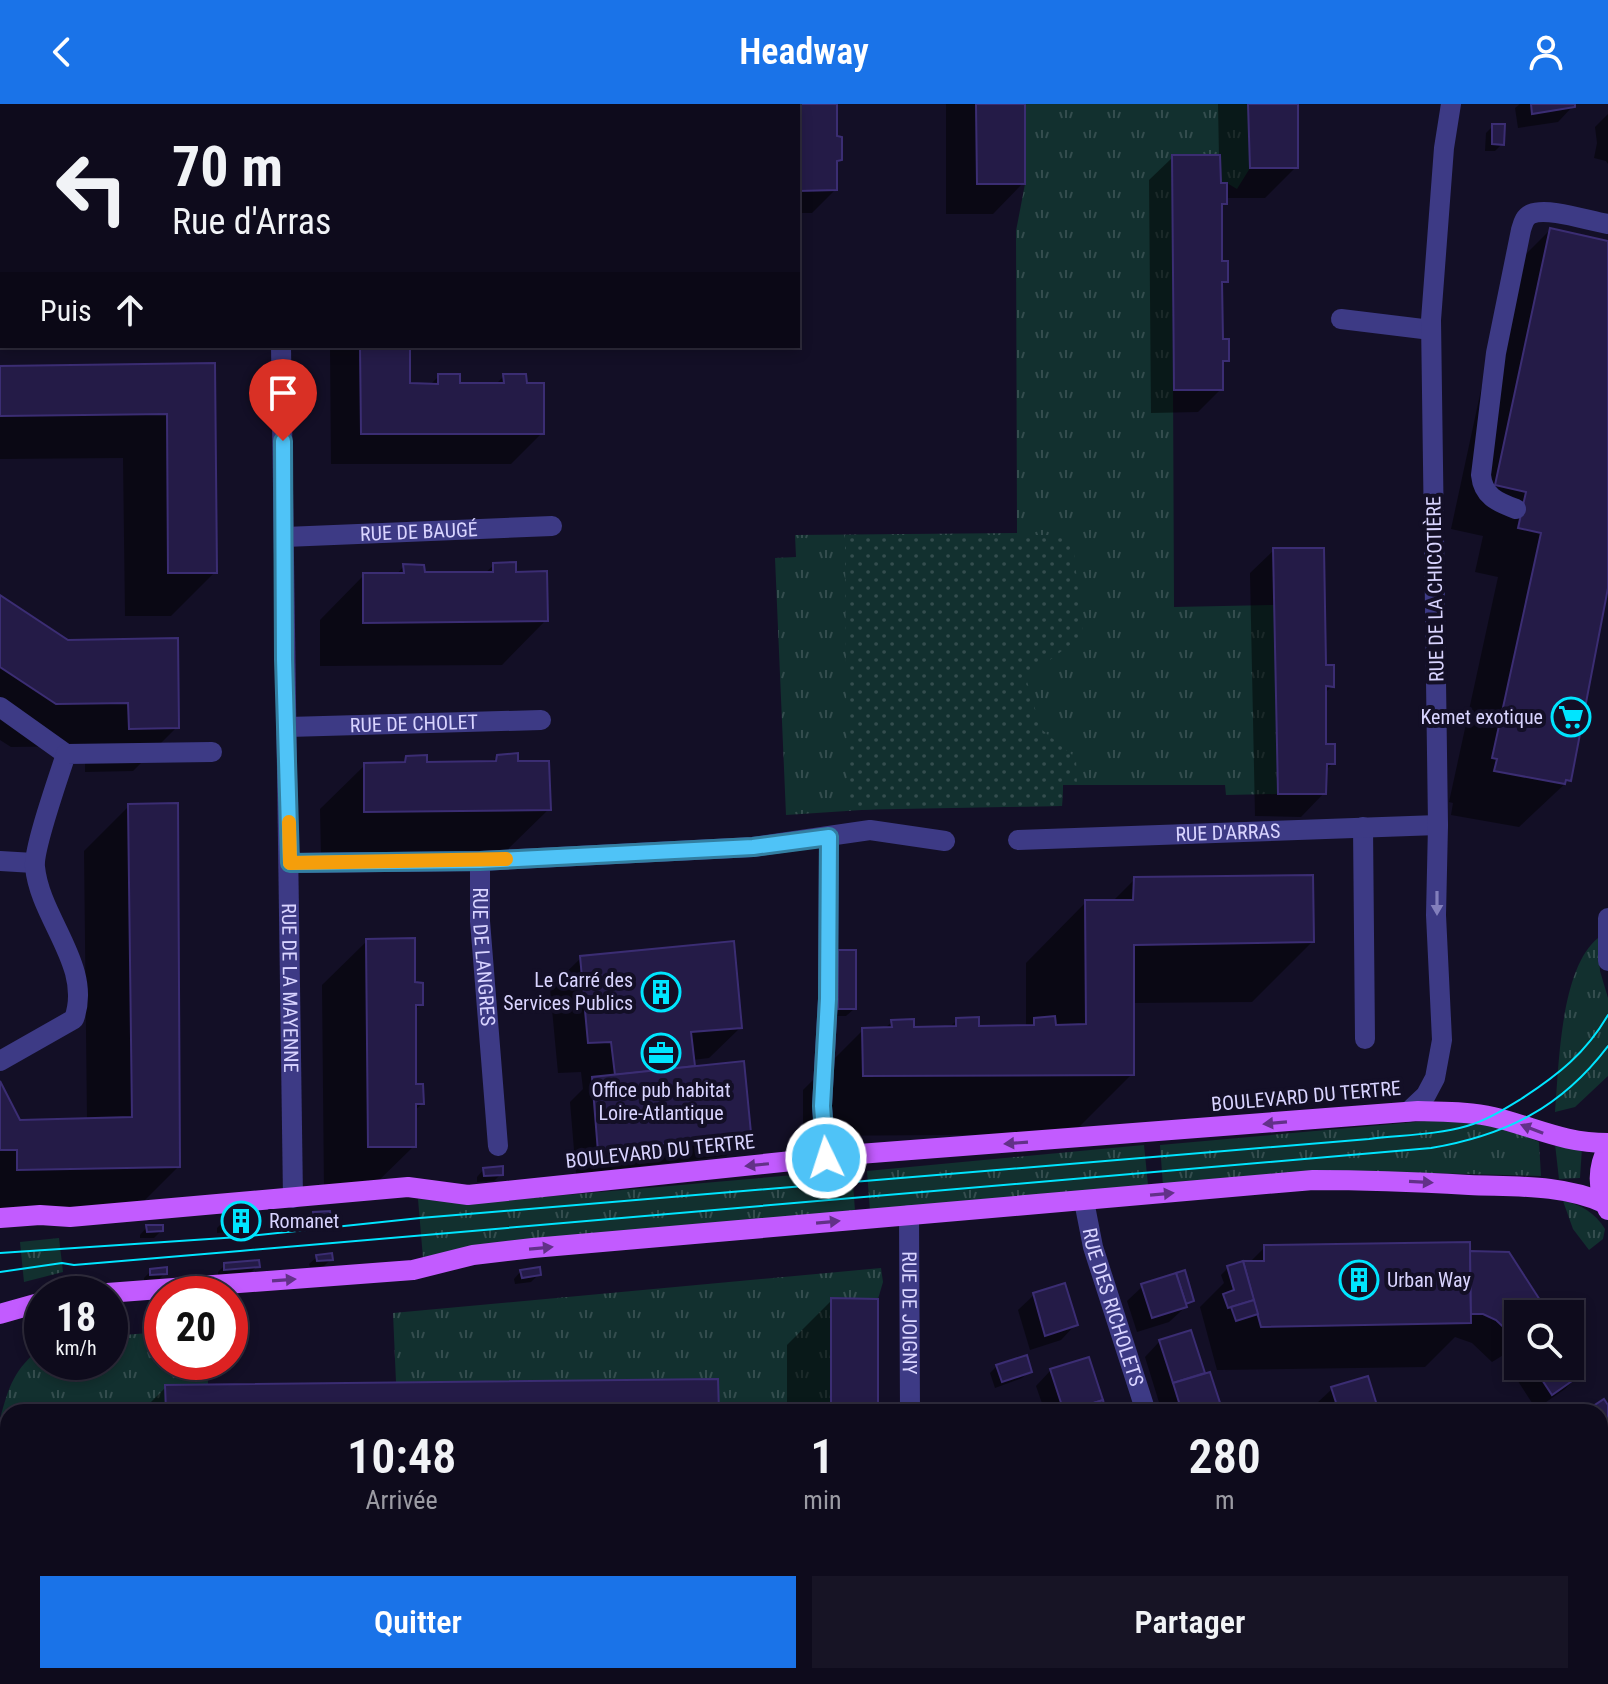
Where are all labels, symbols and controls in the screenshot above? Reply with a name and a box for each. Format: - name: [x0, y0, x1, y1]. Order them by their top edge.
- icon: back: [40, 30, 84, 74]
- icon: person: [1524, 30, 1568, 74]
- text: Headway: [739, 31, 869, 73]
- text: 70 m: [172, 134, 283, 200]
- icon: left: [40, 136, 144, 240]
- text: Rue d'Arras: [172, 201, 331, 243]
- icon: ahead: [108, 288, 152, 332]
- text: Puis: [40, 293, 92, 328]
- pin: [249, 359, 317, 441]
- icon: arrive: [261, 371, 305, 415]
- street label: RUE DE LA CHICOTIÈRE: [1421, 496, 1449, 682]
- street label: RUE DE BAUGÉ: [360, 517, 478, 546]
- supermarket icon: Kemet exotique: [1550, 696, 1592, 738]
- place label: Kemet exotique: [1420, 705, 1543, 729]
- street label: RUE DE CHOLET: [350, 710, 478, 737]
- street label: RUE D'ARRAS: [1175, 819, 1281, 846]
- street label: RUE DE LANGRES: [468, 888, 500, 1027]
- one-way arrow: [1431, 891, 1443, 916]
- street label: RUE DE LA MAYENNE: [277, 903, 303, 1073]
- place label: Le Carré des Services Publics: [503, 968, 633, 1015]
- building icon: Le Carré des Services Publics: [640, 971, 682, 1013]
- office icon: Office pub habitat Loire-Atlantique: [640, 1032, 682, 1074]
- street label: BOULEVARD DU TERTRE: [1210, 1076, 1402, 1116]
- place label: Office pub habitat Loire-Atlantique: [591, 1078, 731, 1125]
- position arrow: [784, 1116, 868, 1200]
- one-way arrow: [1262, 1117, 1287, 1130]
- one-way arrow: [1520, 1122, 1544, 1135]
- street label: BOULEVARD DU TERTRE: [564, 1129, 756, 1173]
- one-way arrow: [1003, 1137, 1028, 1150]
- one-way arrow: [744, 1159, 769, 1172]
- one-way arrow: [1409, 1176, 1434, 1189]
- one-way arrow: [1150, 1188, 1175, 1201]
- building icon: Romanet: [220, 1200, 262, 1242]
- place label: Romanet: [269, 1209, 339, 1233]
- one-way arrow: [816, 1216, 841, 1229]
- street label: RUE DES RICHOLETS: [1078, 1226, 1149, 1389]
- one-way arrow: [529, 1241, 554, 1254]
- street label: RUE DE JOIGNY: [897, 1251, 922, 1375]
- building icon: Urban Way: [1338, 1259, 1380, 1301]
- place label: Urban Way: [1387, 1268, 1471, 1292]
- one-way arrow: [271, 1273, 296, 1286]
- speed limit sign: 20: [144, 1276, 248, 1380]
- text: 18: [56, 1294, 96, 1341]
- map controls: [1504, 1300, 1584, 1380]
- button: search: [1504, 1300, 1584, 1380]
- text: km/h: [55, 1336, 97, 1360]
- text: 10:48: [347, 1428, 456, 1485]
- text: 1: [810, 1428, 834, 1485]
- text: 280: [1189, 1428, 1261, 1485]
- text: Arrivée: [366, 1485, 438, 1515]
- text: min: [803, 1485, 841, 1515]
- text: m: [1215, 1485, 1235, 1515]
- button: Quitter: [40, 1576, 796, 1668]
- button: Partager: [812, 1576, 1568, 1668]

